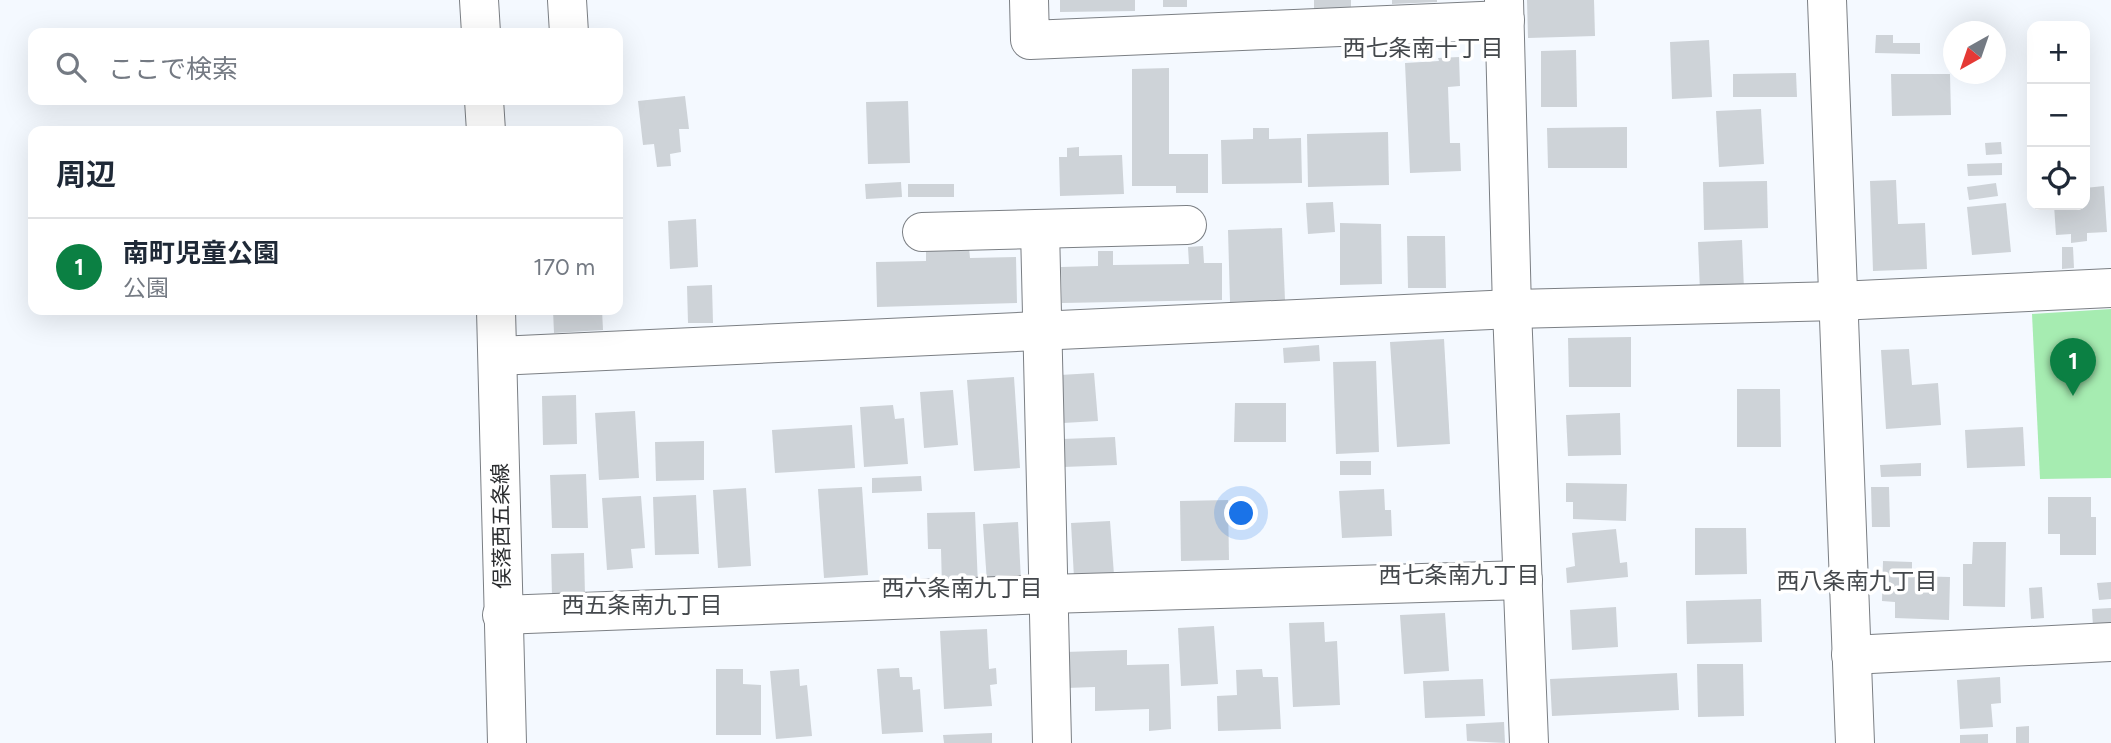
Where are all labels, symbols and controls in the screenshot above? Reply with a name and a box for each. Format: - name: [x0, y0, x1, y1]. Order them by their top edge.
- north arrow: [1943, 21, 2006, 84]
- map controls: [2027, 21, 2090, 210]
- button: +: [2027, 21, 2090, 84]
- search box: [28, 28, 623, 105]
- district label: 西七条南十丁目: [1343, 34, 1504, 62]
- icon: search: [52, 48, 90, 86]
- text: ここで検索: [108, 53, 238, 85]
- button: −: [2027, 84, 2090, 147]
- button: locate: [2027, 147, 2090, 210]
- text: 周辺: [56, 156, 116, 193]
- text: 南町児童公園: [123, 237, 279, 269]
- text: 1: [74, 253, 84, 281]
- text: 170 m: [533, 253, 595, 281]
- text: 公園: [123, 274, 169, 302]
- pin: 1: [2050, 338, 2096, 396]
- street label: 俣落西五条線: [487, 463, 515, 589]
- your location: [1224, 496, 1258, 530]
- district label: 西七条南九丁目: [1379, 561, 1540, 589]
- district label: 西八条南九丁目: [1777, 567, 1938, 595]
- district label: 西六条南九丁目: [882, 574, 1043, 602]
- district label: 西五条南九丁目: [562, 591, 723, 619]

